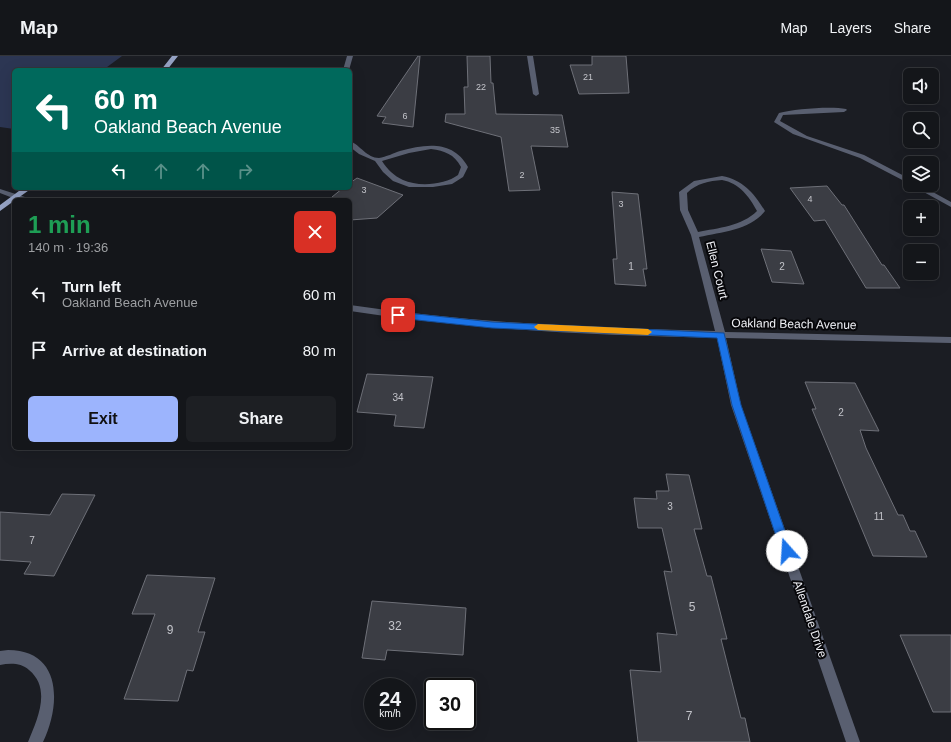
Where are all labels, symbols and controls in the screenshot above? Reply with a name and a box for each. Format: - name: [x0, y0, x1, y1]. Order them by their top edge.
- text: Map: [20, 17, 58, 38]
- text: Map: [780, 20, 808, 36]
- text: Layers: [830, 20, 872, 36]
- text: Share: [894, 20, 931, 36]
- map controls: [903, 68, 939, 280]
- button: sound: [903, 68, 939, 104]
- house number: 21: [583, 72, 593, 82]
- house number: 22: [476, 82, 486, 92]
- icon: left: [28, 84, 80, 136]
- text: 60 m: [94, 84, 158, 115]
- house number: 6: [402, 111, 408, 121]
- button: search: [903, 112, 939, 148]
- text: Oakland Beach Avenue: [94, 117, 282, 137]
- house number: 35: [550, 125, 560, 135]
- button: layers: [903, 156, 939, 192]
- icon: left: [108, 160, 130, 182]
- icon: ahead: [150, 160, 172, 182]
- icon: ahead: [192, 160, 214, 182]
- icon: right: [234, 160, 256, 182]
- house number: 2: [519, 170, 525, 180]
- house number: 3: [361, 185, 367, 195]
- house number: 4: [807, 194, 813, 204]
- house number: 3: [618, 199, 624, 209]
- button: +: [903, 200, 939, 236]
- text: 1 min: [28, 211, 91, 238]
- button: close: [294, 211, 336, 253]
- text: 140 m · 19:36: [28, 240, 108, 255]
- street label: Ellen Court: [703, 240, 731, 301]
- button: −: [903, 244, 939, 280]
- house number: 1: [628, 261, 634, 272]
- house number: 2: [779, 261, 785, 272]
- text: Turn left: [62, 278, 121, 295]
- icon: left: [28, 283, 50, 305]
- text: 60 m: [303, 286, 336, 303]
- text: Oakland Beach Avenue: [62, 295, 198, 310]
- pin: [381, 298, 415, 332]
- icon: arrive: [387, 304, 409, 326]
- street label: Oakland Beach Avenue: [731, 316, 857, 332]
- icon: arrive: [28, 339, 50, 361]
- text: Arrive at destination: [62, 342, 207, 359]
- text: 80 m: [303, 342, 336, 359]
- house number: 34: [392, 392, 404, 403]
- button: Exit: [28, 396, 178, 442]
- button: Share: [186, 396, 336, 442]
- house number: 2: [838, 407, 844, 418]
- house number: 3: [667, 501, 673, 512]
- house number: 11: [874, 511, 885, 522]
- position arrow: [766, 530, 808, 572]
- house number: 7: [29, 535, 35, 546]
- street label: Allendale Drive: [790, 579, 830, 660]
- house number: 5: [689, 600, 696, 614]
- house number: 32: [388, 619, 402, 633]
- house number: 9: [167, 623, 174, 637]
- speed limit sign: 30: [424, 678, 476, 730]
- text: 24: [379, 688, 401, 710]
- text: km/h: [379, 708, 401, 719]
- house number: 7: [686, 709, 693, 723]

